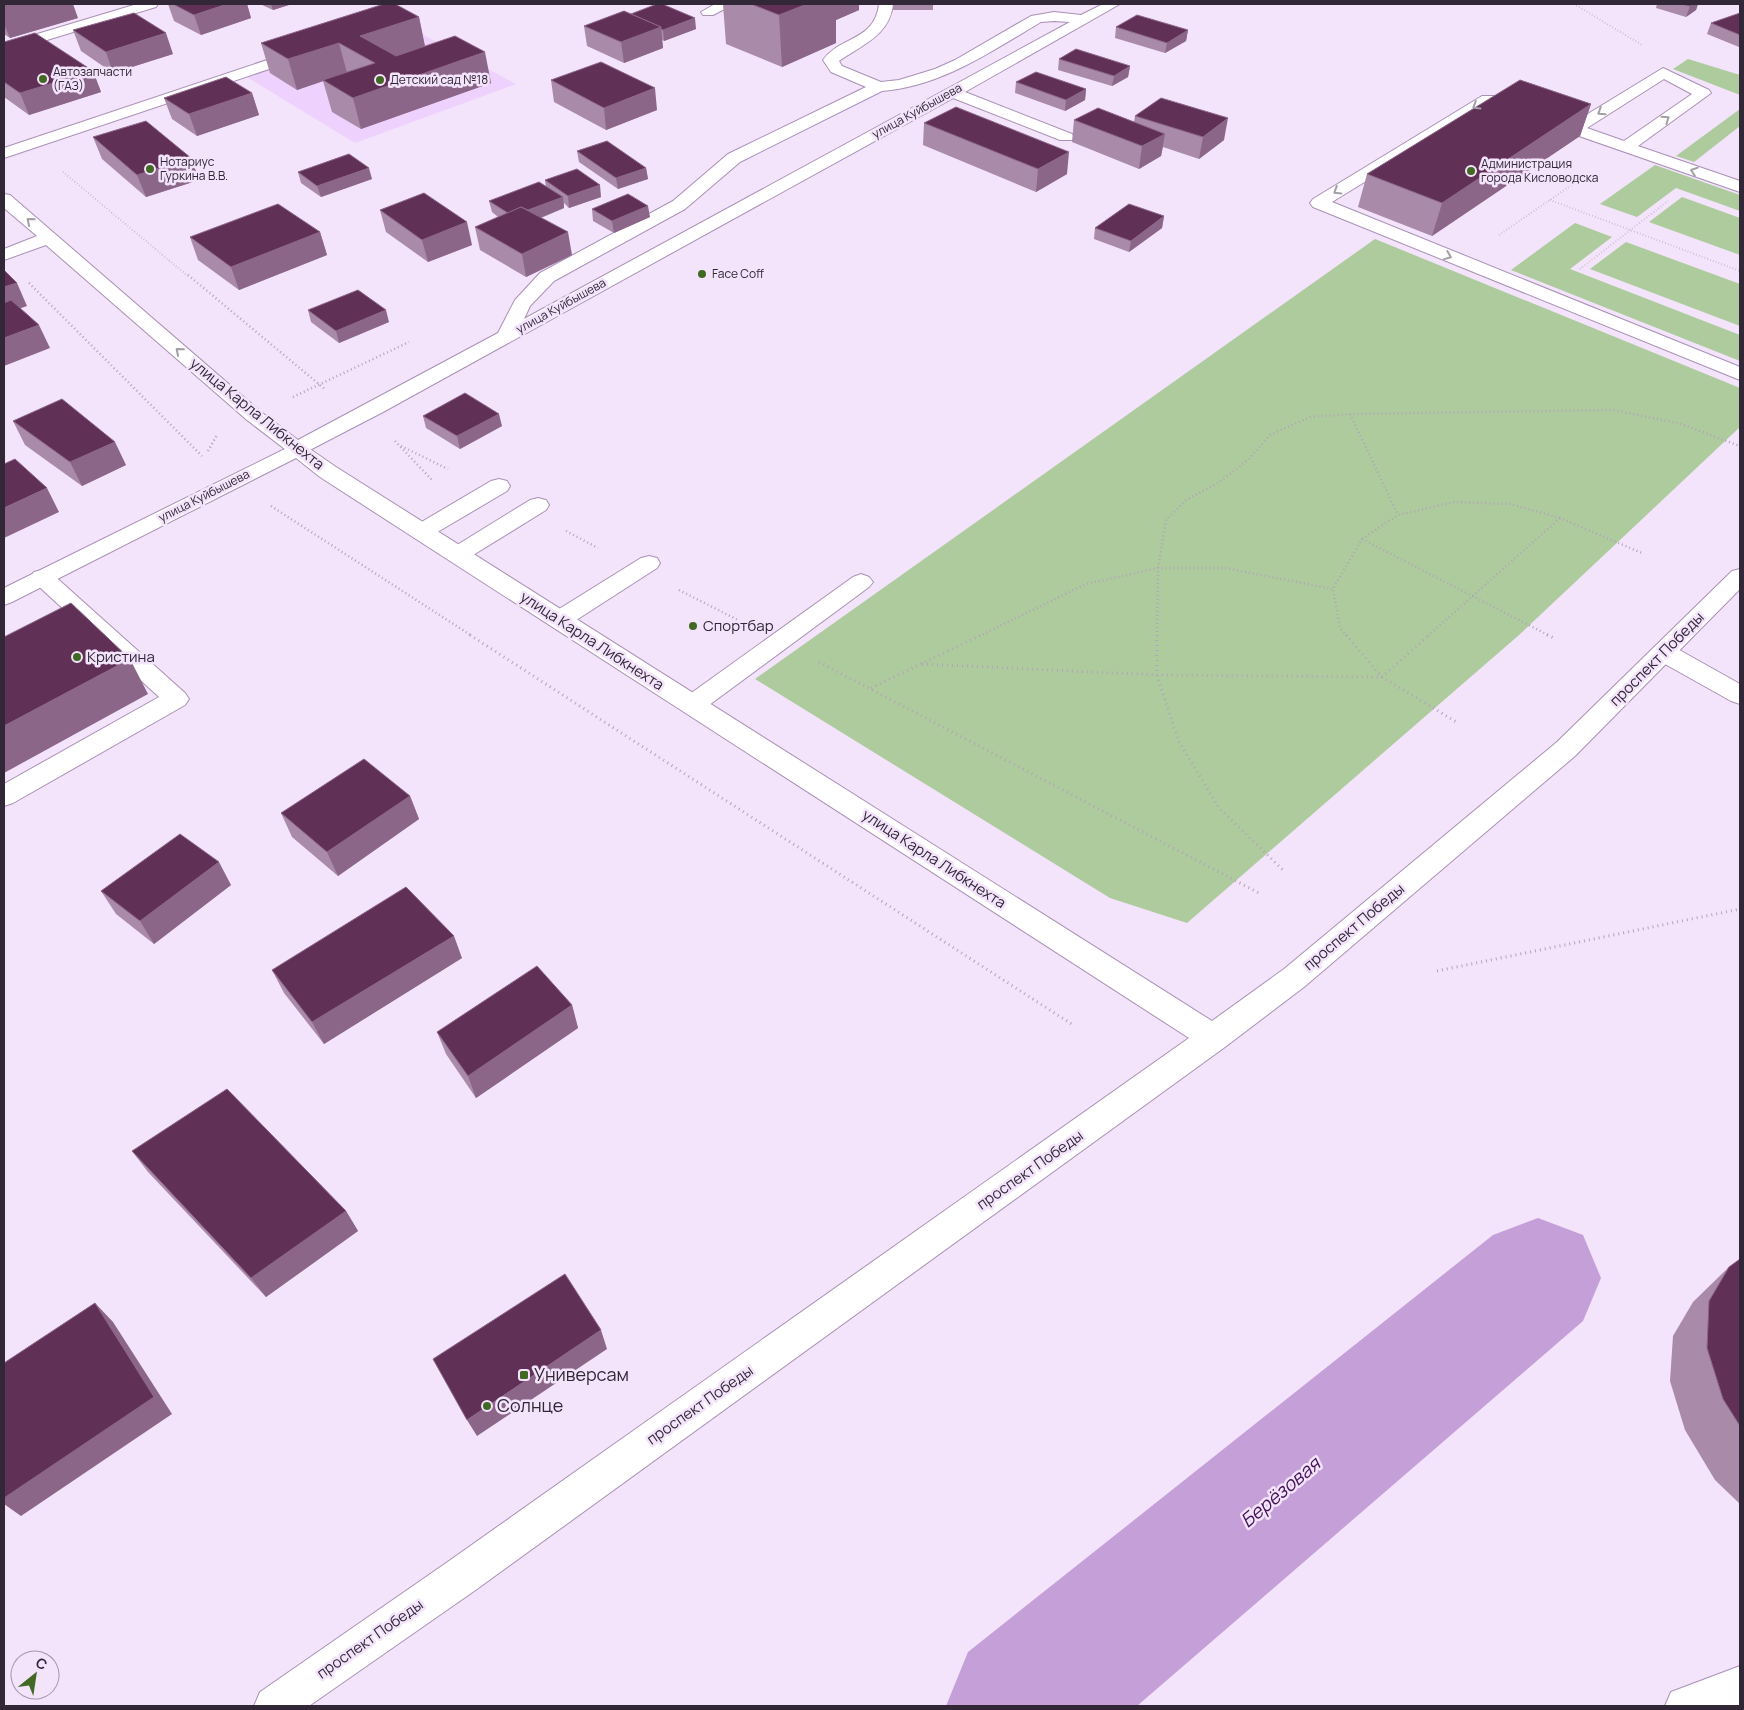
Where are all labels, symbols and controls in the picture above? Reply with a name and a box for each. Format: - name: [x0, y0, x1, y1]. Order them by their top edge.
- place label: Автозапчасти (ГАЗ): [53, 63, 132, 94]
- place label: Детский сад №18: [390, 71, 488, 88]
- marker: Автозапчасти (ГАЗ): [37, 73, 49, 85]
- marker: Детский сад №18: [374, 74, 386, 86]
- street label: улица Куйбышева: [869, 79, 965, 142]
- one-way arrow: [1473, 100, 1482, 110]
- one-way arrow: [1598, 106, 1607, 116]
- one-way arrow: [1660, 116, 1670, 125]
- place label: Нотариус Гуркина В.В.: [160, 153, 228, 184]
- place label: Администрация города Кисловодска: [1481, 155, 1598, 186]
- marker: Нотариус Гуркина В.В.: [144, 163, 156, 175]
- marker: Администрация города Кисловодска: [1465, 165, 1477, 177]
- one-way arrow: [1690, 167, 1699, 177]
- one-way arrow: [1334, 185, 1343, 195]
- one-way arrow: [26, 218, 35, 227]
- one-way arrow: [1443, 250, 1452, 261]
- place label: Face Coff: [712, 265, 764, 282]
- marker: Face Coff: [696, 268, 708, 280]
- street label: улица Куйбышева: [513, 274, 609, 337]
- one-way arrow: [175, 347, 184, 356]
- street label: улица Карла Либкнехта: [186, 353, 329, 474]
- street label: улица Куйбышева: [155, 465, 252, 526]
- street label: улица Карла Либкнехта: [516, 586, 668, 695]
- street label: проспект Победы: [1605, 607, 1709, 711]
- place label: Спортбар: [703, 615, 774, 636]
- marker: Спортбар: [687, 620, 699, 632]
- place label: Кристина: [87, 646, 155, 667]
- marker: Кристина: [71, 651, 83, 663]
- street label: улица Карла Либкнехта: [858, 804, 1010, 913]
- street label: проспект Победы: [1299, 878, 1409, 975]
- street label: проспект Победы: [972, 1125, 1087, 1214]
- street label: проспект Победы: [642, 1360, 757, 1449]
- place label: Универсам: [534, 1362, 629, 1386]
- marker: Универсам: [518, 1369, 530, 1381]
- place label: Солнце: [497, 1393, 563, 1417]
- marker: Солнце: [481, 1400, 493, 1412]
- water label: Берёзовая: [1235, 1450, 1327, 1533]
- street label: проспект Победы: [312, 1594, 427, 1683]
- north arrow: [10, 1650, 60, 1700]
- text: С: [33, 1652, 51, 1674]

